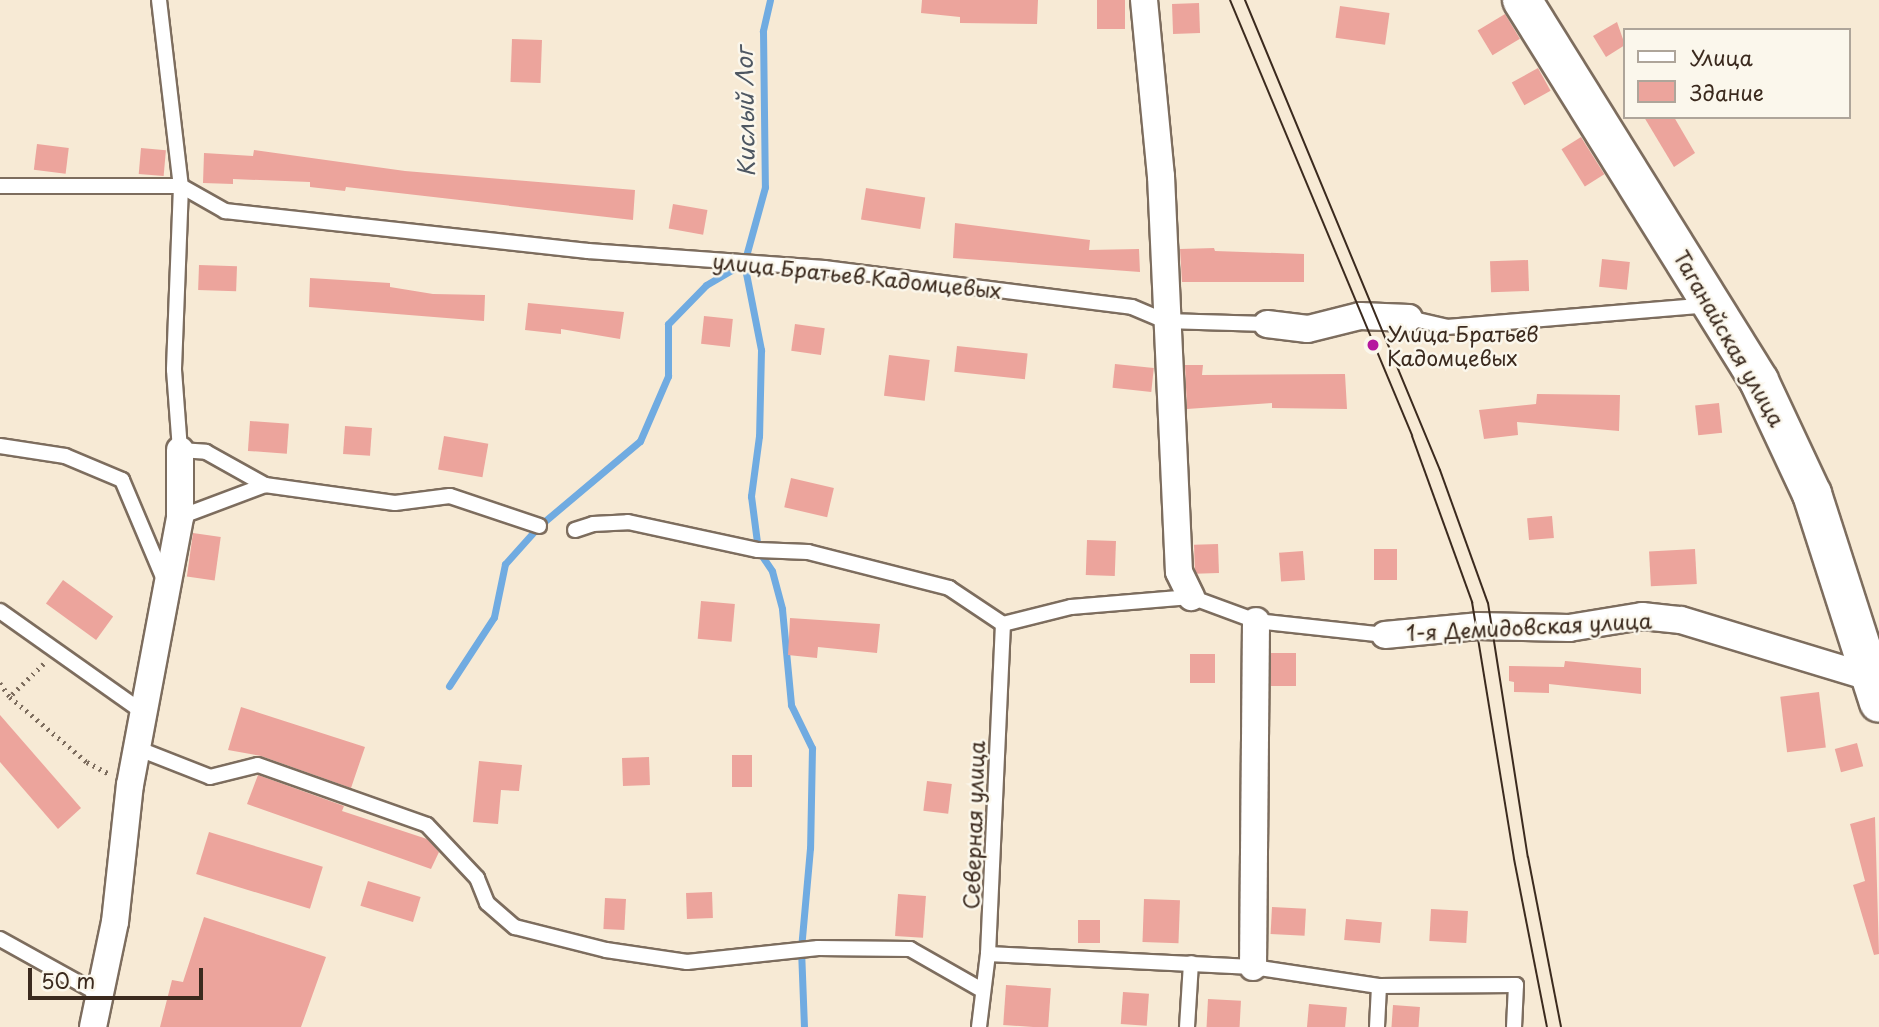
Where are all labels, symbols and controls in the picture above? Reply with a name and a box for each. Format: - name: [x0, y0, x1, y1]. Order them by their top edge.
- legend: [1624, 28, 1851, 119]
- text: Улица: [1690, 41, 1753, 73]
- water label: Кислый Лог: [730, 47, 760, 177]
- text: Здание: [1690, 76, 1764, 108]
- street label: Таганайская улица: [1669, 245, 1791, 431]
- street label: улица Братьев Кадомцевых: [711, 247, 1003, 303]
- place label: Улица Братьев Кадомцевых: [1387, 320, 1540, 370]
- marker: Улица Братьев Кадомцевых: [1365, 337, 1381, 353]
- street label: 1-я Демидовская улица: [1405, 607, 1653, 645]
- street label: Северная улица: [957, 740, 989, 910]
- scale bar: [32, 954, 206, 998]
- text: 50 m: [41, 964, 95, 996]

